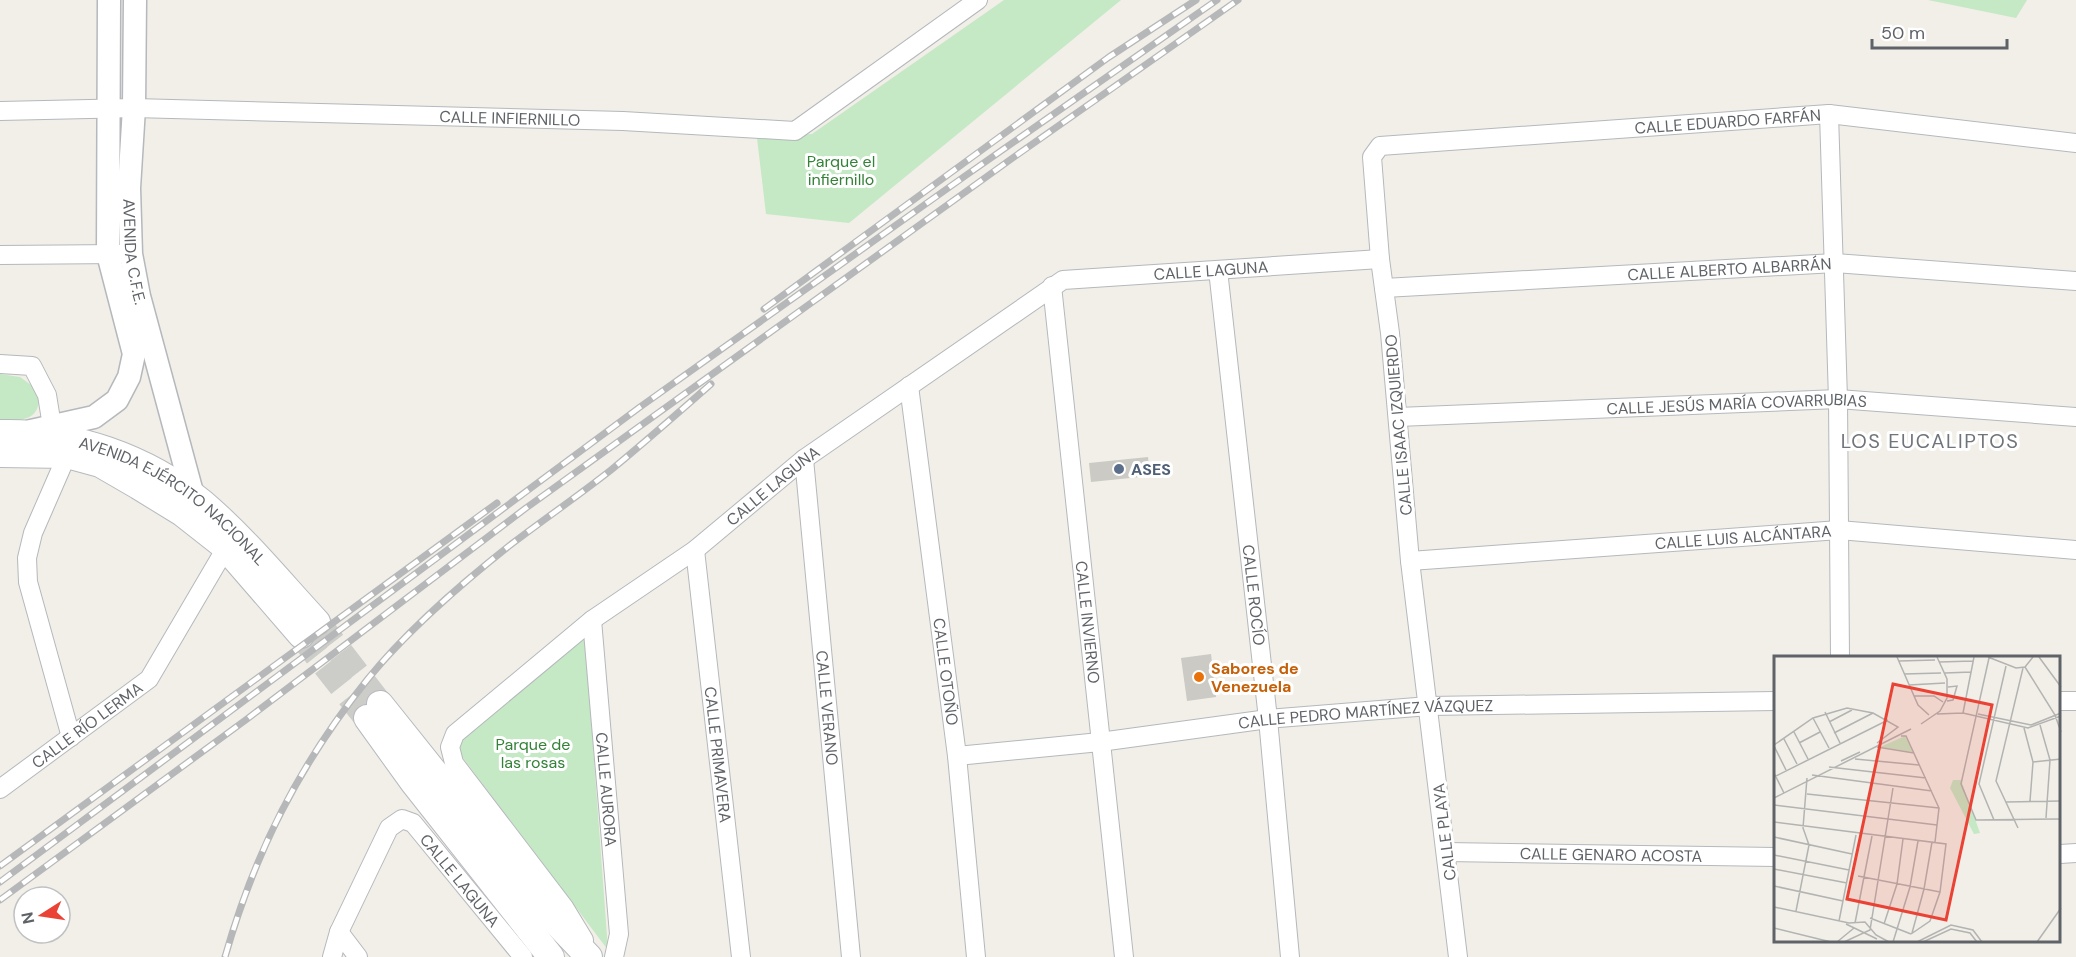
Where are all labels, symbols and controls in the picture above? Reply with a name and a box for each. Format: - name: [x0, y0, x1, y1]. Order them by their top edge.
- scale bar: [1872, 12, 2007, 50]
- text: 50 m: [1881, 21, 1925, 45]
- street label: CALLE EDUARDO FARFÁN: [1634, 105, 1822, 139]
- street label: CALLE INFIERNILLO: [439, 106, 580, 131]
- park label: Parque el infiernillo: [807, 151, 875, 190]
- street label: AVENIDA C.F.E.: [118, 198, 151, 307]
- street label: CALLE ALBERTO ALBARRÁN: [1627, 253, 1832, 285]
- street label: CALLE LAGUNA: [1153, 256, 1269, 285]
- street label: CALLE ISAAC IZQUIERDO: [1380, 333, 1417, 517]
- street label: CALLE JESÚS MARÍA COVARRUBIAS: [1606, 389, 1868, 419]
- district label: LOS EUCALIPTOS: [1841, 428, 2019, 454]
- street label: AVENIDA EJÉRCITO NACIONAL: [77, 432, 271, 570]
- street label: CALLE LAGUNA: [722, 441, 824, 530]
- place label: ASES: [1131, 459, 1171, 480]
- marker: ASES: [1112, 462, 1126, 476]
- street label: CALLE LUIS ALCÁNTARA: [1654, 521, 1833, 554]
- street label: CALLE ROCÍO: [1238, 543, 1270, 647]
- street label: CALLE INVIERNO: [1071, 560, 1105, 685]
- street label: CALLE OTOÑO: [928, 617, 963, 727]
- street label: CALLE VERANO: [811, 650, 843, 766]
- inset map: [1774, 656, 2061, 942]
- place label: Sabores de Venezuela: [1211, 658, 1299, 697]
- marker: Sabores de Venezuela: [1192, 670, 1206, 684]
- street label: CALLE RÍO LERMA: [27, 677, 147, 773]
- street label: CALLE PRIMAVERA: [700, 685, 736, 824]
- street label: CALLE PEDRO MARTÍNEZ VÁZQUEZ: [1237, 695, 1493, 734]
- street label: CALLE AURORA: [591, 731, 621, 848]
- park label: Parque de las rosas: [496, 734, 570, 773]
- street label: CALLE PLAYA: [1428, 782, 1461, 882]
- street label: CALLE LAGUNA: [415, 830, 504, 932]
- street label: CALLE GENARO ACOSTA: [1520, 843, 1703, 867]
- north arrow: [12, 885, 72, 945]
- text: N: [16, 910, 39, 926]

